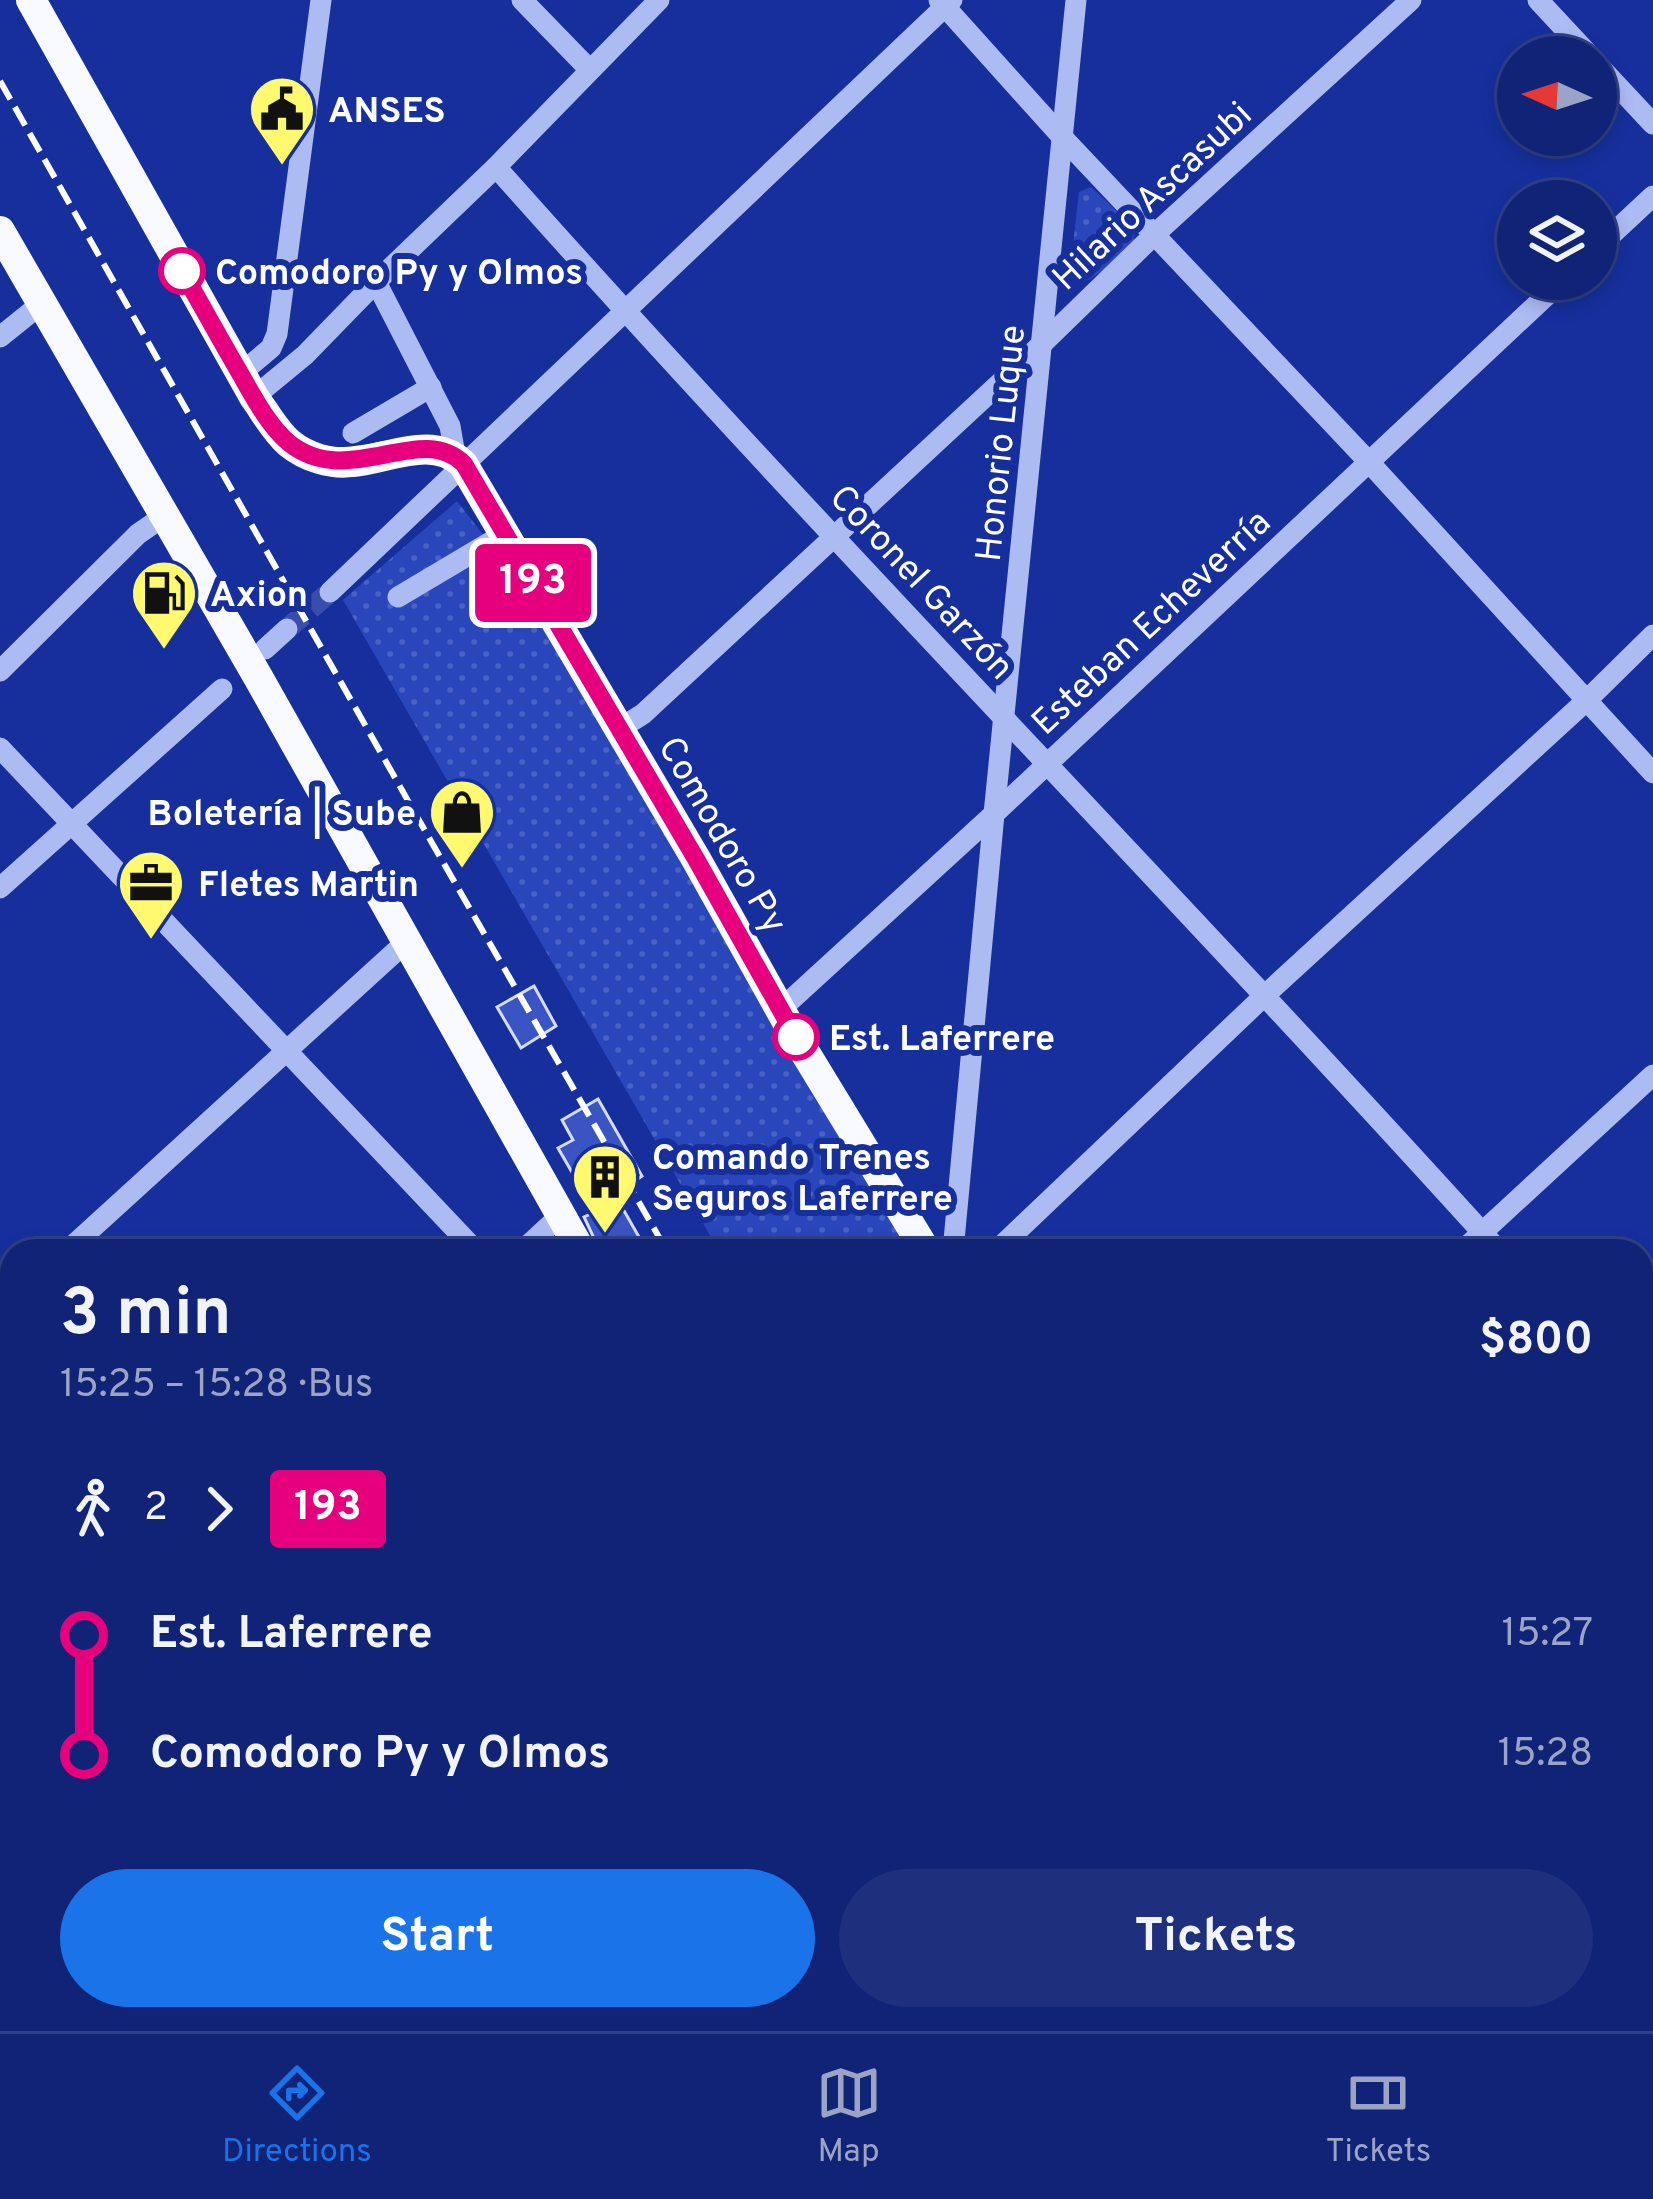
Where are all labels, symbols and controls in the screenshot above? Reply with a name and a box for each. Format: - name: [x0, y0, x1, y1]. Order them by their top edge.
- north arrow: [1497, 36, 1617, 156]
- map controls: [1497, 36, 1617, 300]
- public building icon: ANSES: [247, 74, 317, 168]
- place label: ANSES: [328, 90, 446, 136]
- street label: Hilario Ascasubi: [1044, 94, 1263, 302]
- button: layers: [1497, 180, 1617, 300]
- marker: Comodoro Py y Olmos: [160, 249, 204, 293]
- place label: Comodoro Py y Olmos: [215, 252, 583, 298]
- street label: Honorio Luque: [968, 323, 1038, 564]
- street label: Coronel Garzón: [818, 476, 1022, 691]
- street label: Esteban Echeverría: [1023, 501, 1282, 747]
- line badge: 193: [464, 544, 602, 622]
- text: 193: [499, 556, 567, 609]
- fuel station icon: Axion: [129, 558, 199, 652]
- place label: Axion: [210, 574, 308, 620]
- street label: Comodoro Py: [646, 729, 795, 943]
- shop icon: Boletería | Sube: [427, 777, 497, 871]
- place label: Boletería | Sube: [148, 786, 416, 839]
- office icon: Fletes Martin: [116, 848, 186, 942]
- place label: Fletes Martin: [198, 864, 419, 910]
- marker: Est. Laferrere: [774, 1015, 818, 1059]
- place label: Est. Laferrere: [829, 1018, 1055, 1064]
- place label: Comando Trenes Seguros Laferrere: [652, 1137, 953, 1224]
- building icon: Comando Trenes Seguros Laferrere: [570, 1142, 640, 1236]
- text: 3 min: [60, 1275, 232, 1358]
- text: $800: [1479, 1313, 1593, 1370]
- text: 15:25 – 15:28 · Bus: [60, 1362, 373, 1411]
- icon: walk: [60, 1476, 126, 1542]
- icon: forward: [186, 1476, 252, 1542]
- text: 193: [294, 1482, 362, 1535]
- text: 2: [144, 1485, 168, 1534]
- text: Est. Laferrere: [150, 1607, 432, 1664]
- text: 15:27: [1502, 1611, 1593, 1660]
- text: Comodoro Py y Olmos: [150, 1727, 610, 1784]
- text: 15:28: [1498, 1731, 1593, 1780]
- button: Start: [60, 1869, 815, 2007]
- button: Tickets: [839, 1869, 1593, 2007]
- tab: Directions: [222, 2060, 372, 2174]
- tab: Map: [816, 2060, 882, 2174]
- tab: Tickets: [1325, 2060, 1431, 2174]

